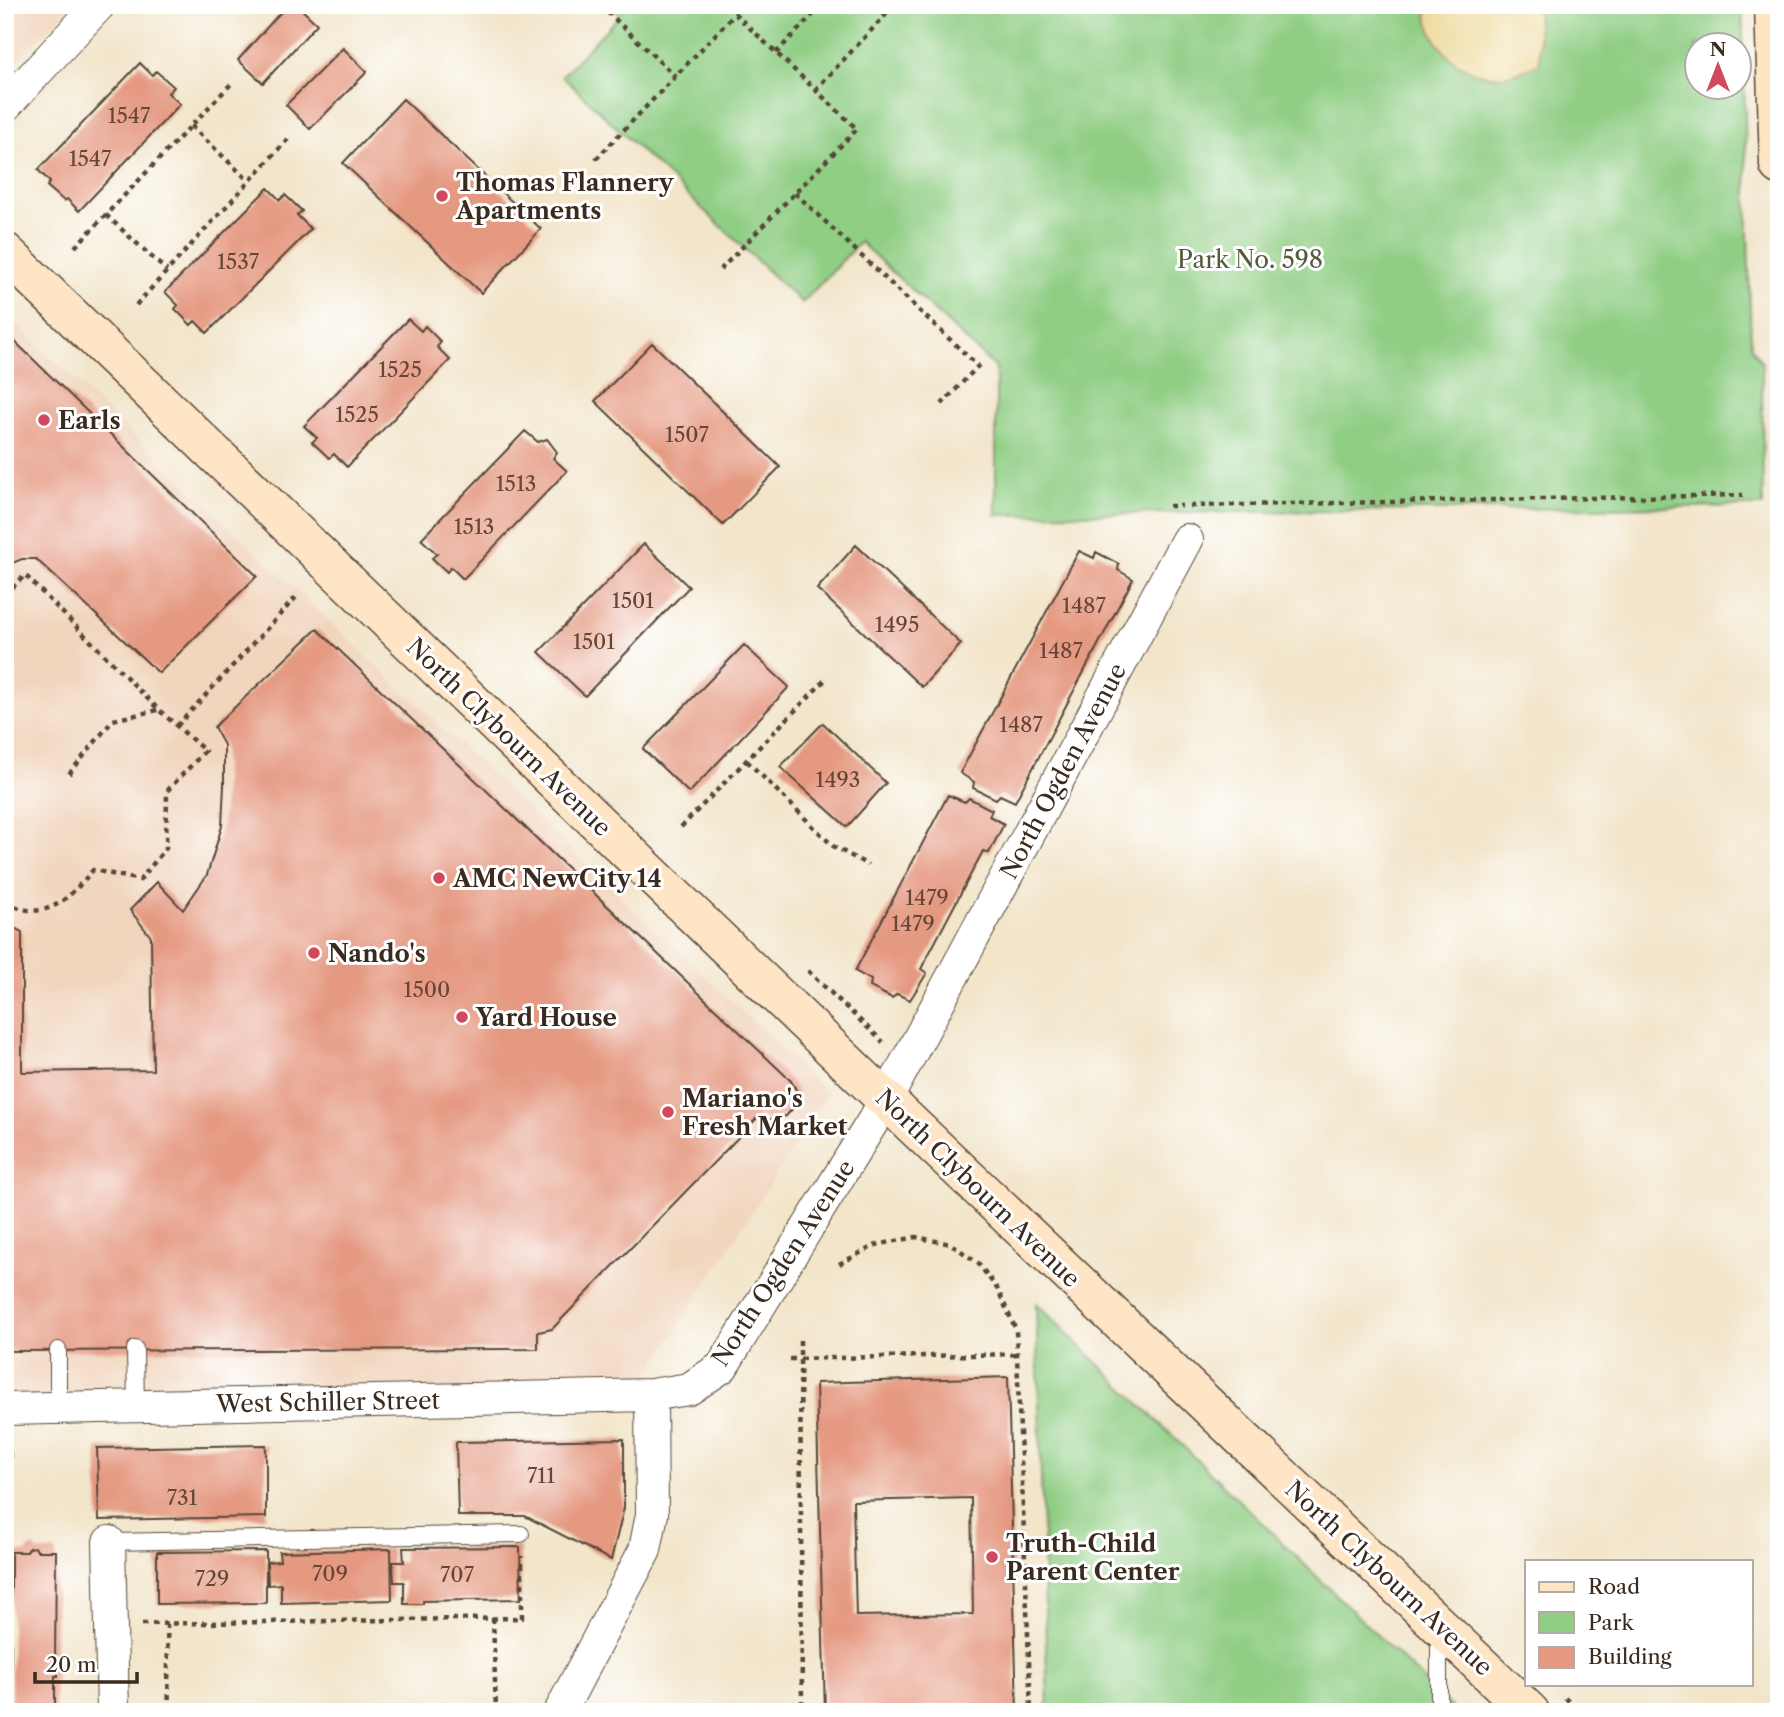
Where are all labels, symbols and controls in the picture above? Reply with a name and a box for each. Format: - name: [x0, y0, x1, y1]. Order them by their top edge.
- north arrow: [1682, 32, 1752, 102]
- text: N: [1710, 38, 1726, 61]
- house number: 1547: [108, 103, 151, 128]
- house number: 1547: [69, 146, 112, 171]
- place label: Thomas Flannery Apartments: [455, 168, 675, 225]
- marker: Thomas Flannery Apartments: [434, 188, 450, 204]
- park label: Park No. 598: [1177, 245, 1323, 274]
- house number: 1537: [217, 249, 260, 274]
- house number: 1525: [378, 357, 422, 382]
- house number: 1525: [335, 402, 379, 427]
- place label: Earls: [58, 406, 121, 435]
- marker: Earls: [36, 412, 52, 428]
- house number: 1507: [665, 422, 710, 447]
- house number: 1513: [496, 471, 536, 496]
- house number: 1513: [454, 514, 494, 539]
- house number: 1501: [612, 588, 654, 613]
- house number: 1487: [1062, 593, 1107, 618]
- house number: 1495: [875, 612, 919, 637]
- house number: 1501: [573, 629, 615, 654]
- street label: North Clybourn Avenue: [401, 632, 617, 842]
- house number: 1487: [1039, 638, 1084, 663]
- street label: North Ogden Avenue: [994, 658, 1132, 884]
- house number: 1487: [999, 712, 1044, 737]
- house number: 1493: [816, 767, 860, 792]
- place label: AMC NewCity 14: [452, 864, 662, 893]
- marker: AMC NewCity 14: [431, 870, 447, 886]
- house number: 1479: [905, 885, 949, 910]
- house number: 1479: [891, 911, 935, 936]
- place label: Nando's: [328, 939, 426, 968]
- marker: Nando's: [306, 945, 322, 961]
- house number: 1500: [404, 977, 450, 1002]
- place label: Yard House: [475, 1003, 617, 1032]
- marker: Yard House: [454, 1009, 470, 1025]
- street label: North Clybourn Avenue: [870, 1083, 1086, 1293]
- place label: Mariano's Fresh Market: [682, 1084, 848, 1141]
- marker: Mariano's Fresh Market: [660, 1104, 676, 1120]
- street label: North Ogden Avenue: [705, 1154, 861, 1372]
- street label: West Schiller Street: [215, 1386, 441, 1418]
- house number: 711: [527, 1463, 555, 1488]
- street label: North Clybourn Avenue: [1279, 1474, 1499, 1682]
- house number: 731: [167, 1485, 198, 1510]
- place label: Truth-Child Parent Center: [1006, 1529, 1180, 1586]
- marker: Truth-Child Parent Center: [984, 1549, 1000, 1565]
- legend: [1525, 1560, 1752, 1686]
- house number: 709: [312, 1561, 348, 1586]
- house number: 707: [440, 1562, 475, 1587]
- house number: 729: [195, 1566, 229, 1591]
- text: Road: [1588, 1574, 1640, 1599]
- text: Park: [1588, 1610, 1634, 1635]
- scale bar: [35, 1640, 136, 1684]
- text: Building: [1588, 1644, 1673, 1669]
- text: 20 m: [46, 1652, 97, 1677]

